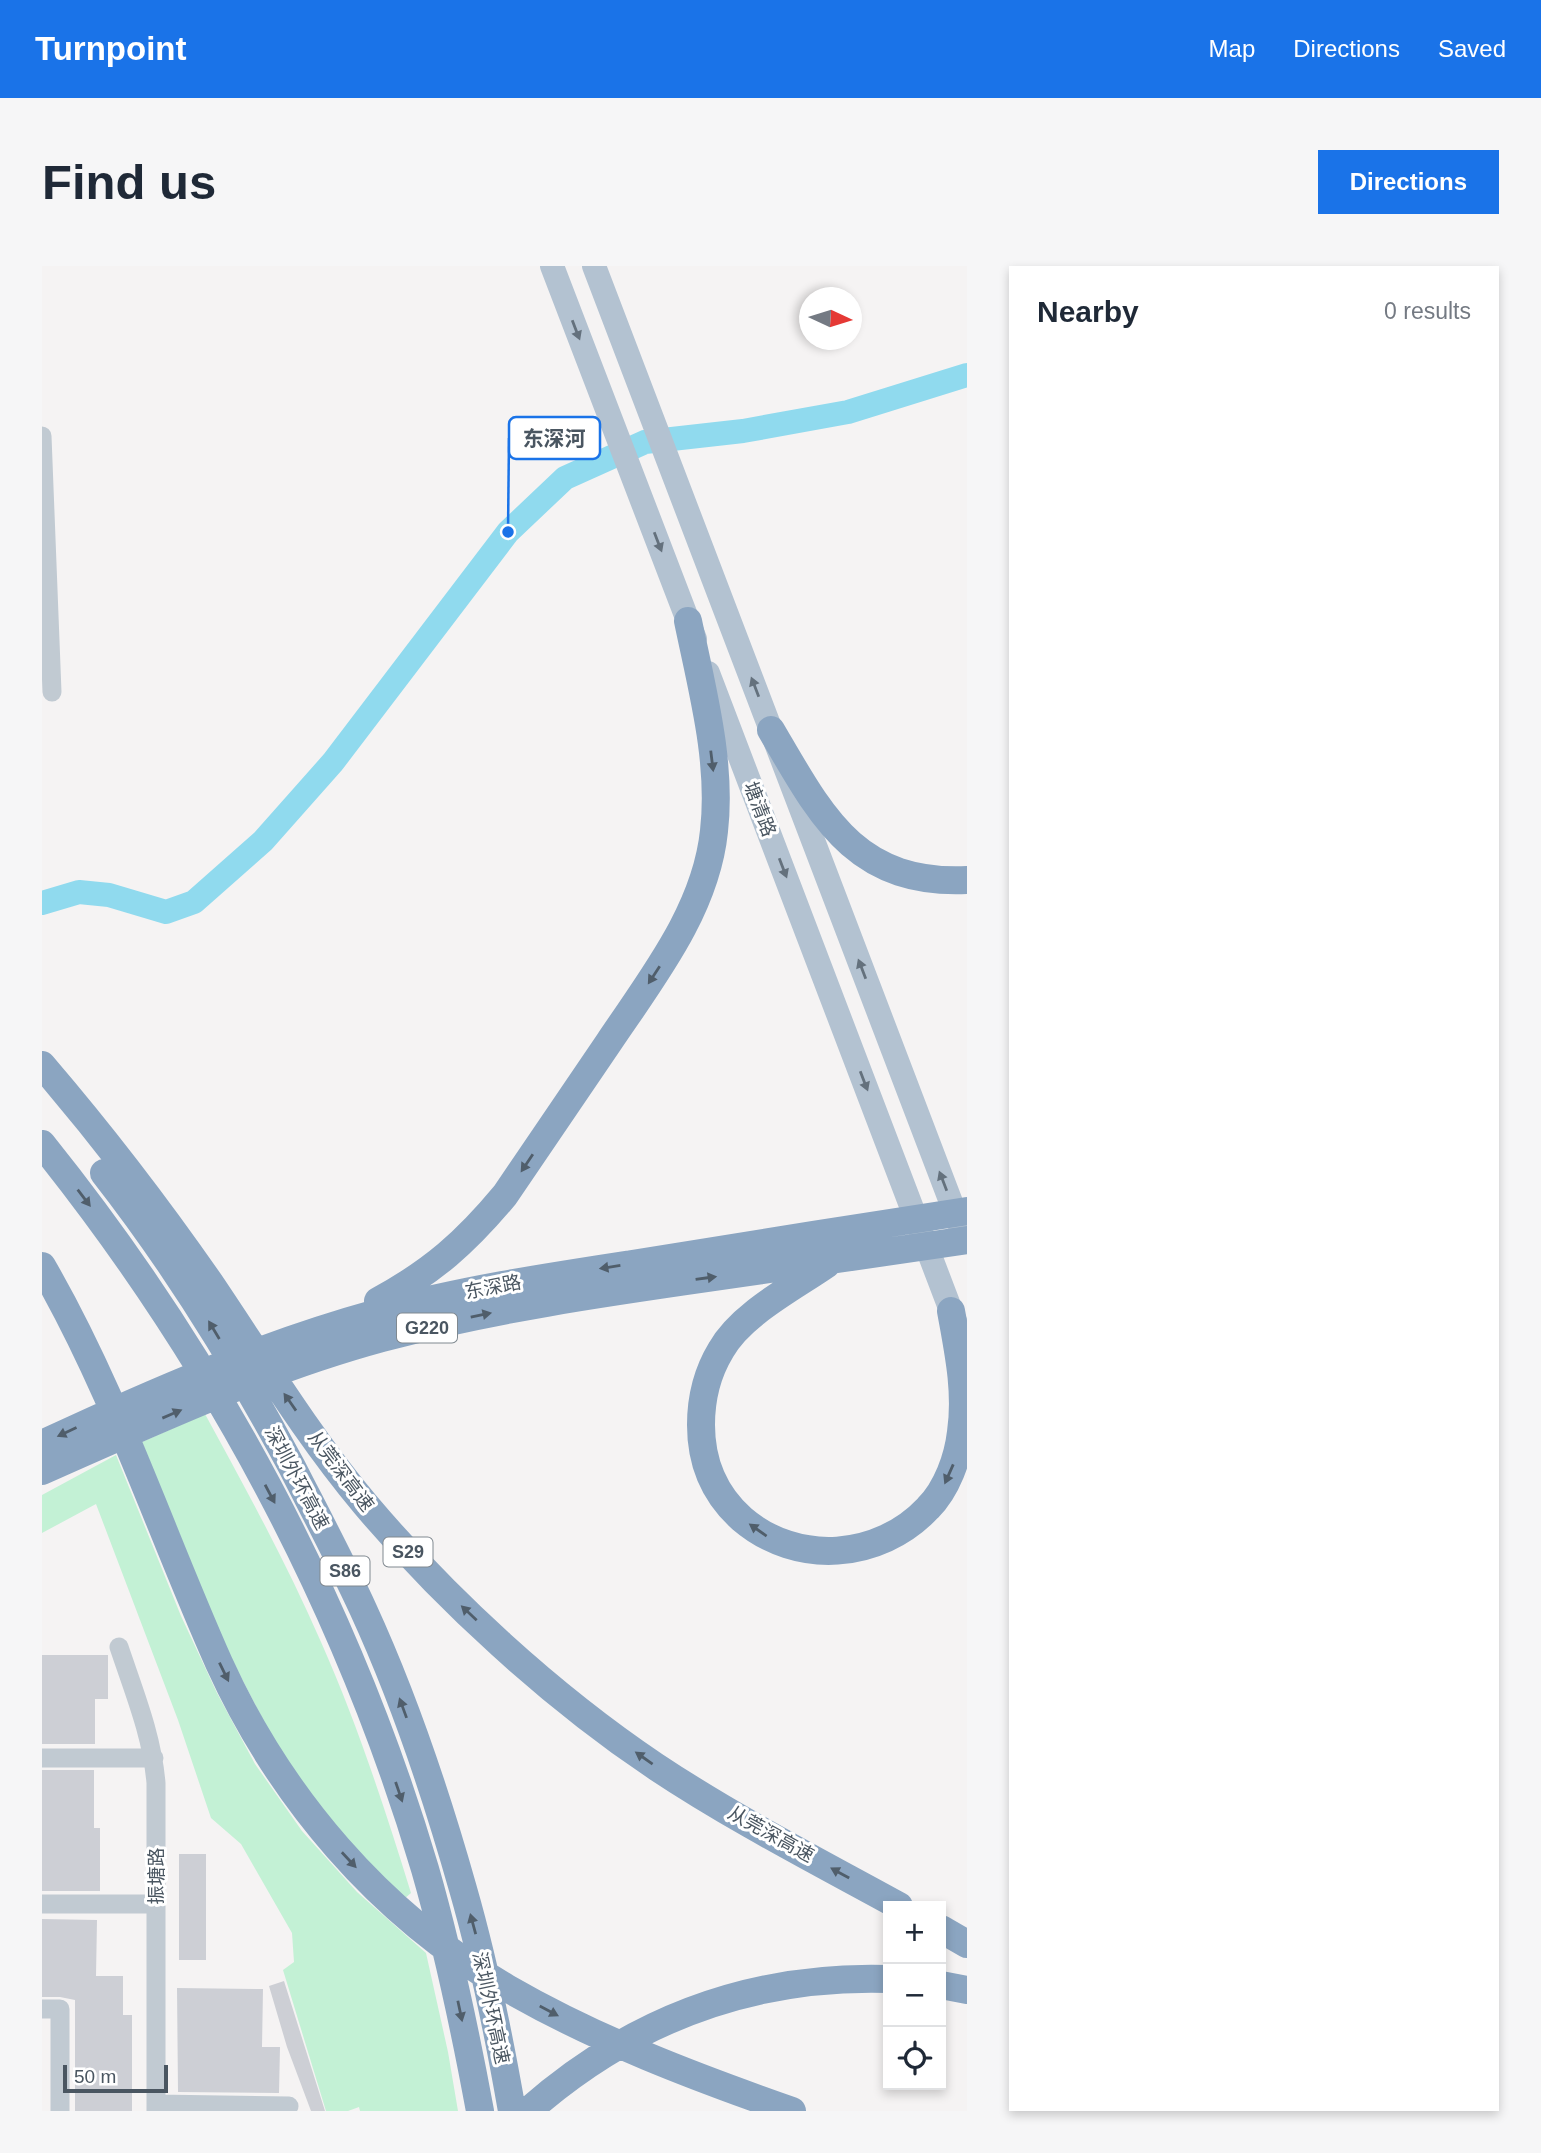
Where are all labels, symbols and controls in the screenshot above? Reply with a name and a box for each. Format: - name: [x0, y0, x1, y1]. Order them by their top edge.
- text: Turnpoint: [35, 30, 187, 67]
- text: Map: [1209, 35, 1255, 62]
- text: Directions: [1293, 35, 1400, 62]
- text: Saved: [1438, 35, 1506, 62]
- button: Directions: [1318, 150, 1499, 214]
- text: Find us: [42, 155, 216, 209]
- north arrow: [799, 287, 862, 350]
- text: Nearby: [1037, 295, 1139, 328]
- text: 0 results: [1384, 298, 1471, 324]
- one-way arrow: [571, 319, 582, 340]
- callout: 东深河: [509, 417, 600, 459]
- text: 东深河: [523, 427, 586, 450]
- one-way arrow: [653, 532, 664, 553]
- one-way arrow: [749, 677, 760, 698]
- one-way arrow: [707, 750, 718, 772]
- street label: 塘清路: [740, 779, 780, 839]
- one-way arrow: [777, 858, 788, 879]
- one-way arrow: [856, 958, 867, 979]
- one-way arrow: [647, 965, 660, 984]
- one-way arrow: [858, 1070, 869, 1091]
- one-way arrow: [520, 1154, 534, 1172]
- one-way arrow: [937, 1171, 948, 1192]
- one-way arrow: [76, 1189, 91, 1207]
- one-way arrow: [599, 1262, 621, 1273]
- street label: 东深路: [463, 1271, 523, 1303]
- one-way arrow: [695, 1273, 717, 1284]
- one-way arrow: [470, 1309, 492, 1320]
- road number: G220: [397, 1314, 457, 1343]
- one-way arrow: [207, 1320, 220, 1339]
- one-way arrow: [284, 1393, 297, 1412]
- one-way arrow: [161, 1408, 182, 1419]
- street label: 深圳外环高速: [261, 1423, 333, 1533]
- one-way arrow: [56, 1427, 77, 1438]
- street label: 从莞深高速: [304, 1427, 378, 1515]
- one-way arrow: [943, 1464, 954, 1485]
- one-way arrow: [265, 1484, 276, 1504]
- one-way arrow: [749, 1523, 767, 1537]
- road number: S29: [384, 1538, 432, 1567]
- road number: S86: [320, 1556, 370, 1586]
- one-way arrow: [461, 1605, 478, 1621]
- one-way arrow: [218, 1662, 229, 1682]
- one-way arrow: [397, 1698, 408, 1719]
- one-way arrow: [635, 1751, 653, 1765]
- one-way arrow: [394, 1782, 405, 1803]
- street label: 从莞深高速: [724, 1802, 818, 1866]
- street label: 振塘路: [146, 1847, 167, 1905]
- one-way arrow: [341, 1851, 357, 1869]
- one-way arrow: [830, 1867, 849, 1879]
- map controls: [883, 1901, 946, 2090]
- button: +: [883, 1901, 946, 1964]
- one-way arrow: [467, 1913, 478, 1935]
- street label: 深圳外环高速: [469, 1950, 513, 2066]
- button: −: [883, 1964, 946, 2027]
- one-way arrow: [455, 2000, 466, 2022]
- one-way arrow: [540, 2005, 559, 2017]
- button: locate: [883, 2027, 946, 2090]
- scale bar: [63, 2062, 168, 2094]
- text: 50 m: [74, 2066, 116, 2087]

